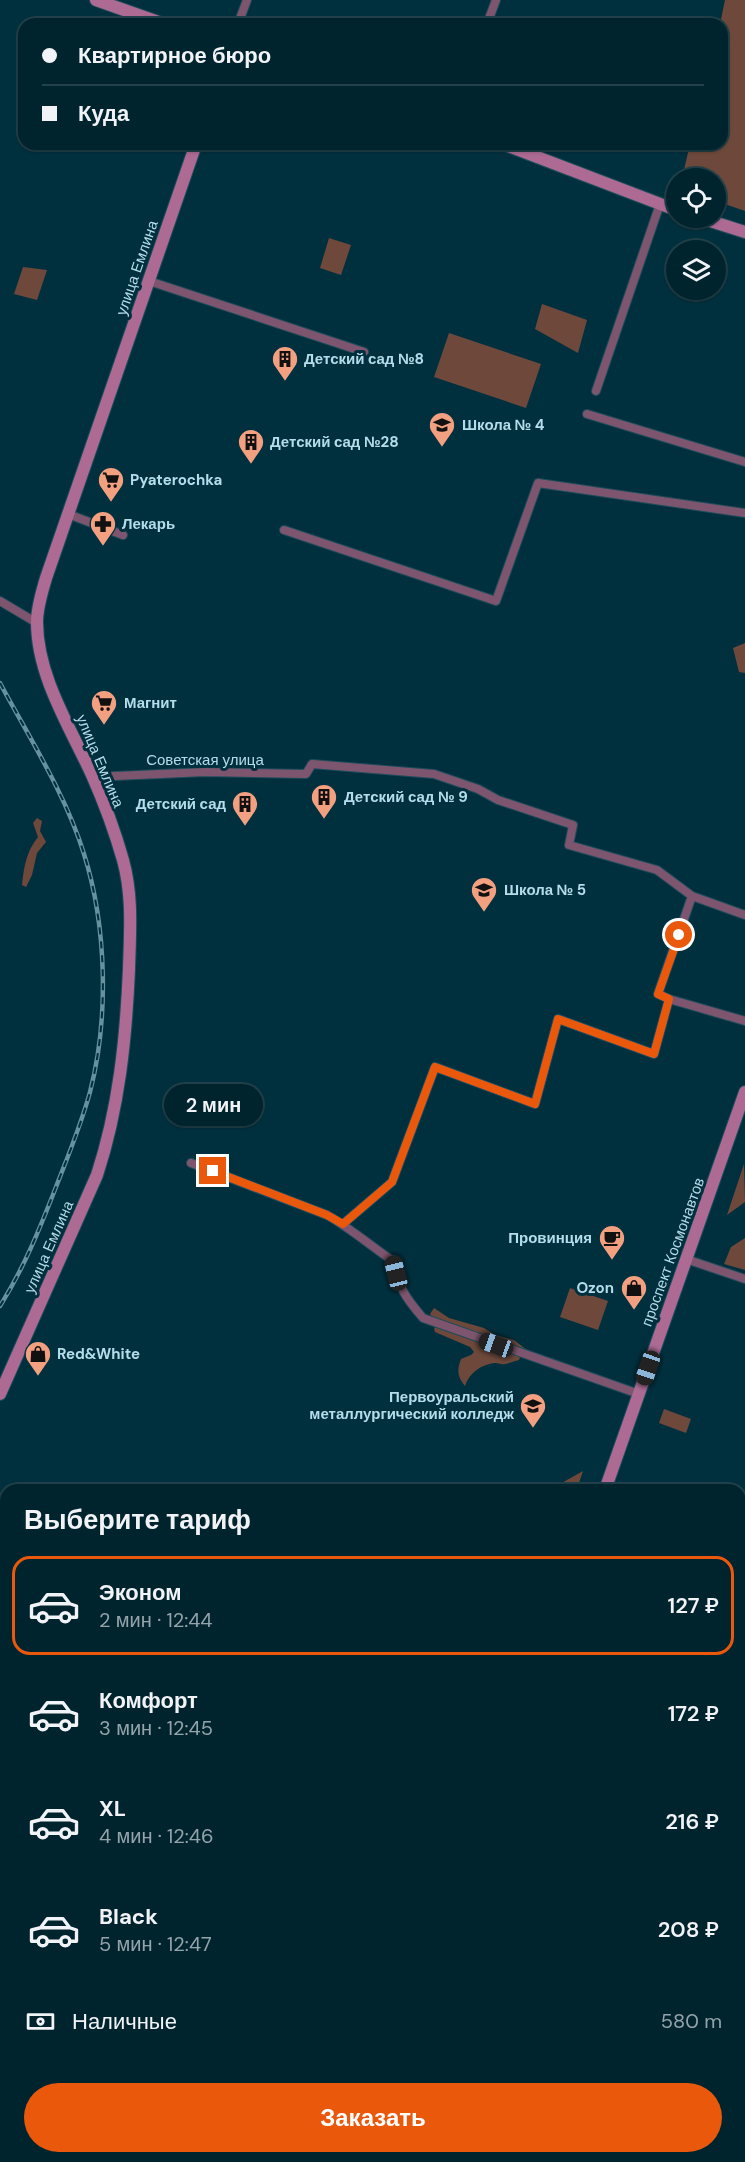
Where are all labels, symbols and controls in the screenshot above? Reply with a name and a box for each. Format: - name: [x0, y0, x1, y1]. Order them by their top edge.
- text: Квартирное бюро: [78, 41, 271, 70]
- text: Куда: [78, 99, 129, 128]
- map controls: [666, 168, 726, 300]
- button: locate: [666, 168, 726, 228]
- street label: улица Емлина: [111, 217, 163, 318]
- button: layers: [666, 240, 726, 300]
- building icon: Детский сад №8: [270, 344, 300, 382]
- place label: Детский сад №8: [304, 349, 424, 369]
- school or university icon: Школа № 4: [427, 410, 457, 448]
- place label: Школа № 4: [462, 415, 545, 435]
- building icon: Детский сад №28: [236, 427, 266, 465]
- place label: Детский сад №28: [270, 432, 399, 452]
- supermarket icon: Pyaterochka: [96, 465, 126, 503]
- place label: Pyaterochka: [130, 470, 222, 490]
- pharmacy icon: Лекарь: [88, 509, 118, 547]
- place label: Лекарь: [122, 514, 175, 534]
- supermarket icon: Магнит: [89, 688, 119, 726]
- place label: Магнит: [124, 693, 177, 713]
- street label: улица Емлина: [71, 711, 129, 811]
- street label: Советская улица: [146, 750, 264, 770]
- building icon: Детский сад № 9: [309, 782, 339, 820]
- place label: Детский сад № 9: [344, 787, 468, 807]
- building icon: Детский сад: [230, 789, 260, 827]
- place label: Детский сад: [136, 794, 226, 814]
- school or university icon: Школа № 5: [469, 875, 499, 913]
- place label: Школа № 5: [504, 880, 586, 900]
- route start: [665, 921, 692, 948]
- callout: 2 мин: [164, 1084, 262, 1126]
- text: 2 мин: [186, 1092, 241, 1118]
- route end: [199, 1157, 226, 1184]
- street label: проспект Космонавтов: [637, 1175, 709, 1329]
- street label: улица Емлина: [20, 1197, 79, 1296]
- cafe icon: Провинция: [597, 1223, 627, 1261]
- place label: Провинция: [508, 1228, 592, 1248]
- car: [383, 1253, 409, 1293]
- shop icon: Ozon: [619, 1273, 649, 1311]
- place label: Ozon: [576, 1278, 614, 1298]
- car: [476, 1330, 516, 1360]
- shop icon: Red&White: [23, 1339, 53, 1377]
- place label: Red&White: [57, 1344, 140, 1364]
- car: [634, 1348, 662, 1388]
- place label: Первоуральский металлургический колледж: [309, 1387, 514, 1424]
- school or university icon: Первоуральский металлургический колледж: [518, 1391, 548, 1429]
- text: Выберите тариф: [24, 1502, 251, 1537]
- text: Эконом: [99, 1578, 182, 1607]
- icon: car: [27, 1579, 81, 1633]
- text: 127 ₽: [668, 1591, 719, 1620]
- text: 2 мин · 12:44: [99, 1607, 213, 1633]
- text: Комфорт: [99, 1686, 198, 1715]
- icon: car: [27, 1687, 81, 1741]
- text: 172 ₽: [668, 1699, 719, 1728]
- text: 3 мин · 12:45: [99, 1715, 213, 1741]
- text: XL: [99, 1794, 126, 1823]
- icon: car: [27, 1795, 81, 1849]
- text: 216 ₽: [665, 1807, 719, 1836]
- text: 4 мин · 12:46: [99, 1823, 214, 1849]
- text: Black: [99, 1902, 158, 1931]
- icon: car: [27, 1903, 81, 1957]
- text: 208 ₽: [658, 1915, 719, 1944]
- text: 5 мин · 12:47: [99, 1931, 212, 1957]
- icon: cash: [24, 2005, 57, 2038]
- text: Наличные: [72, 2007, 177, 2036]
- text: 580 m: [661, 2008, 722, 2034]
- button: Заказать: [24, 2083, 722, 2152]

